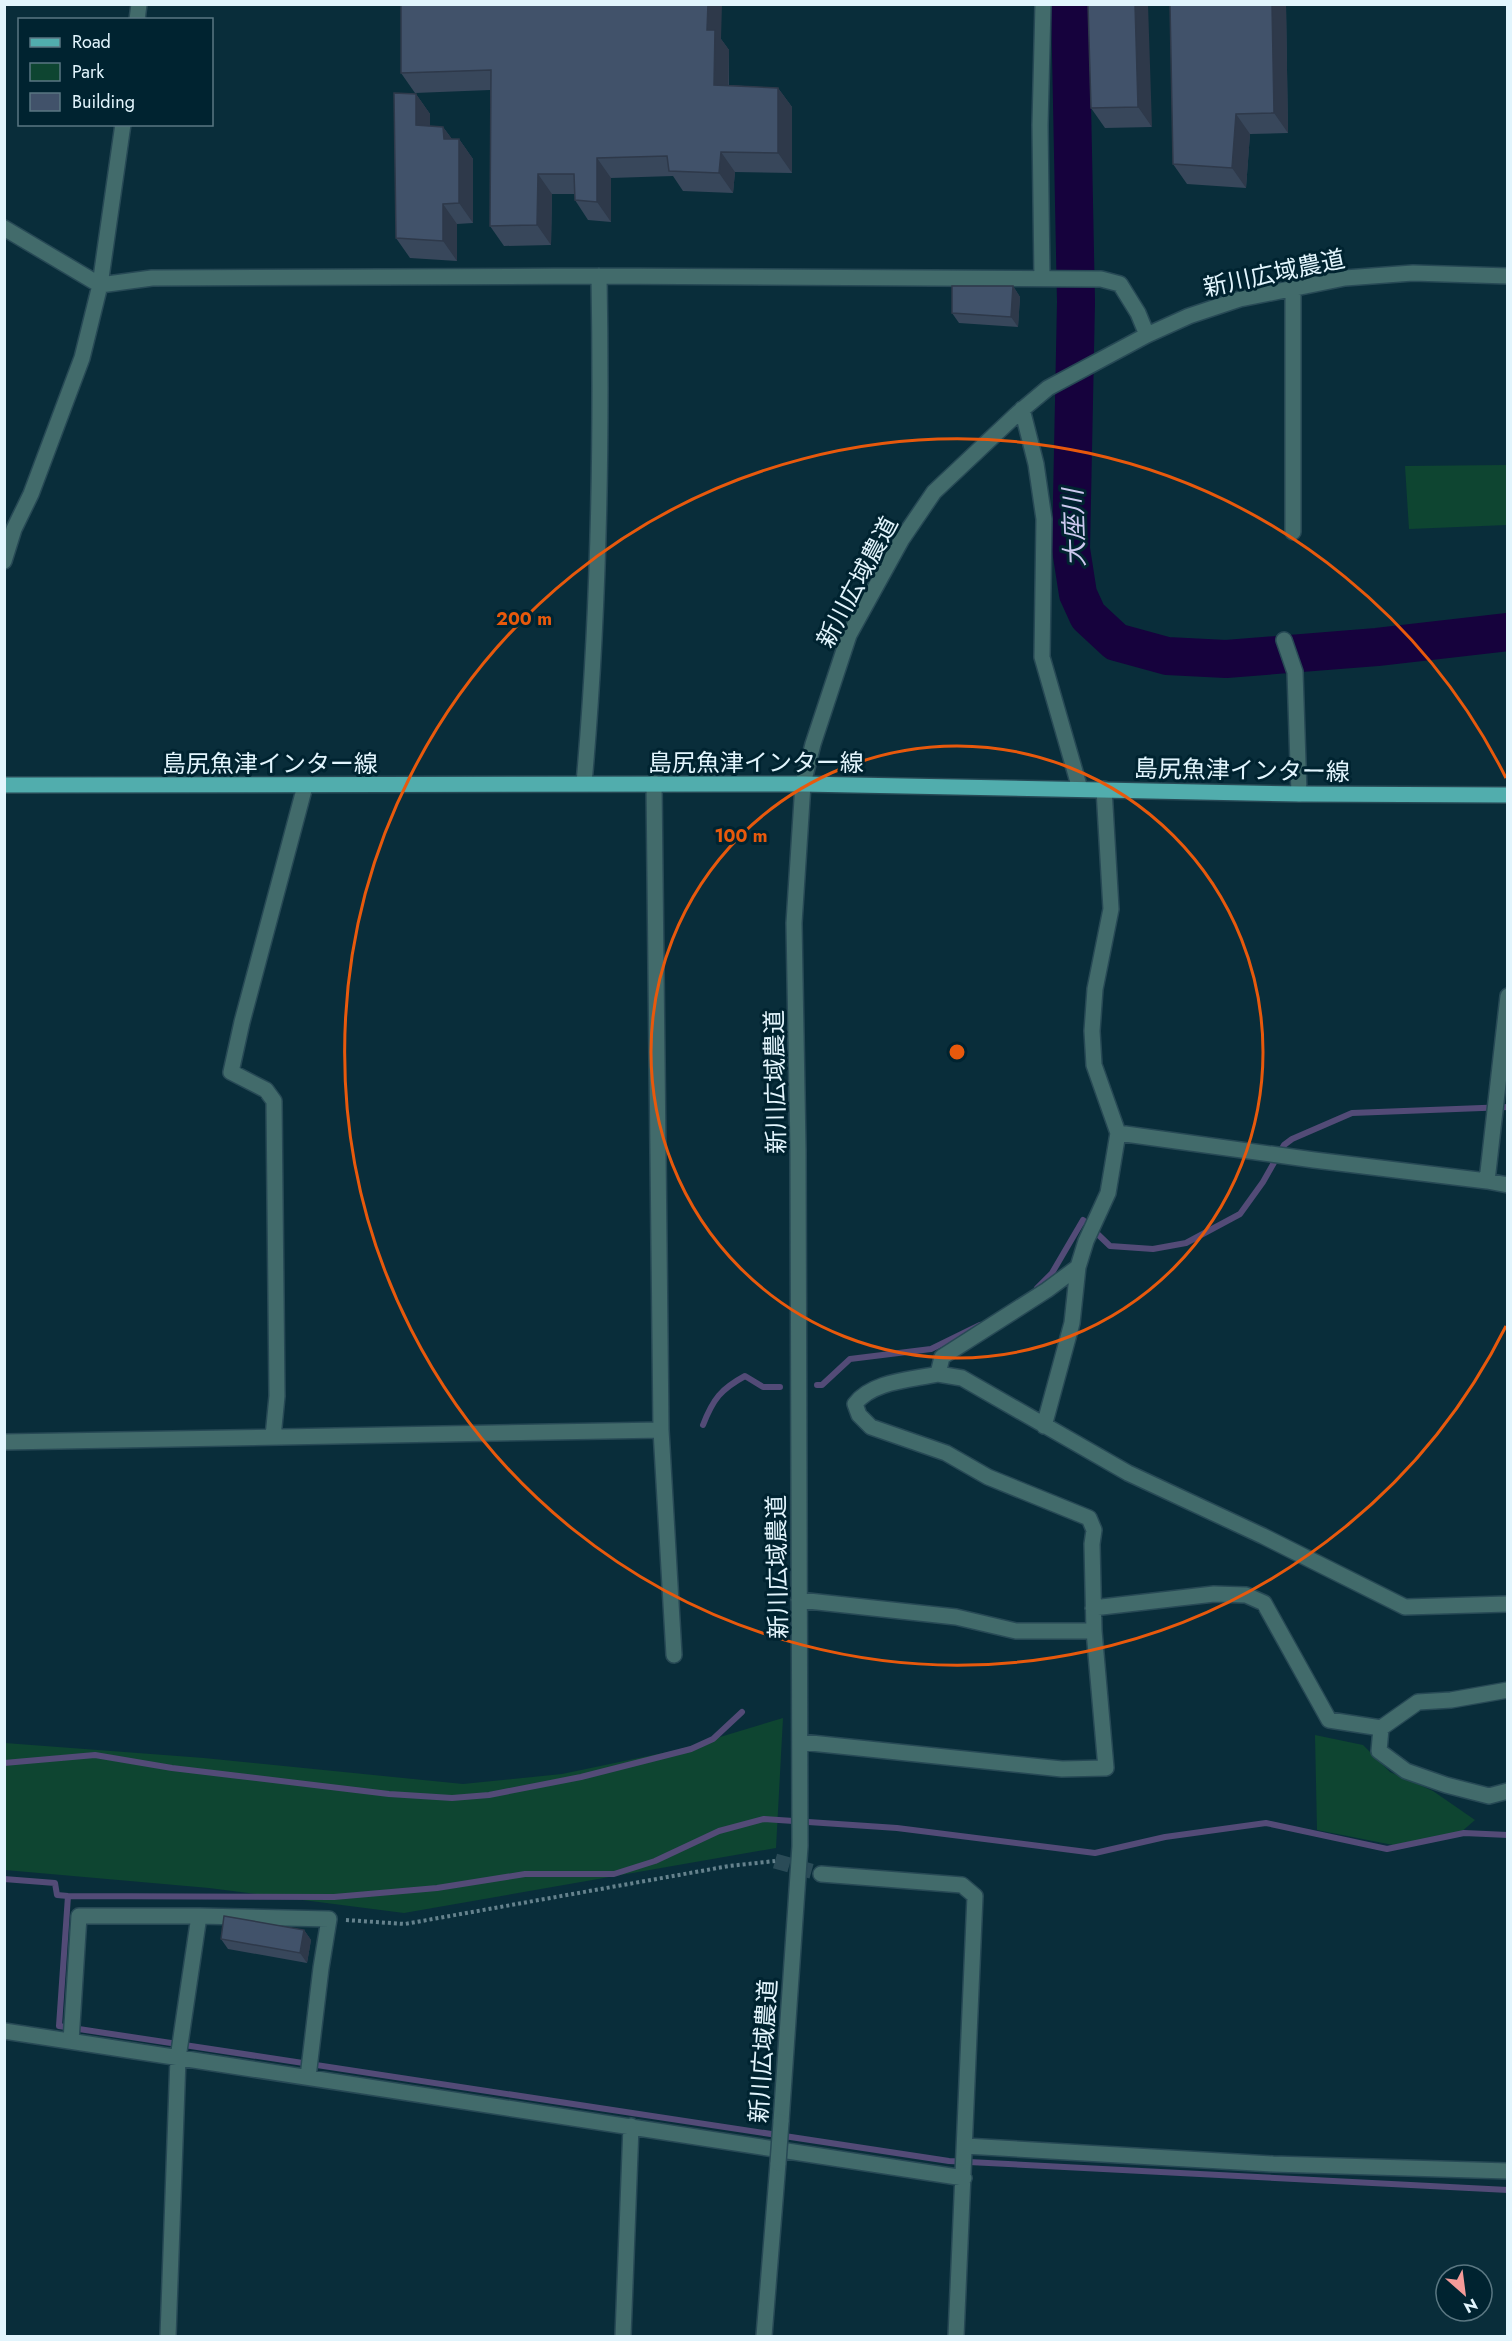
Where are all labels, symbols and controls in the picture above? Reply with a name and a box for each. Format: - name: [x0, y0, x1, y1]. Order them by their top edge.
- legend: [18, 18, 213, 126]
- text: Road: [72, 29, 111, 55]
- text: Park: [72, 59, 104, 85]
- text: Building: [72, 89, 135, 115]
- street label: 新川広域農道: [1200, 241, 1348, 305]
- water label: 大座川: [1054, 485, 1094, 568]
- street label: 新川広域農道: [808, 510, 906, 654]
- text: 200 m: [496, 606, 552, 632]
- street label: 島尻魚津インター線: [648, 745, 864, 780]
- street label: 島尻魚津インター線: [162, 746, 378, 781]
- street label: 島尻魚津インター線: [1134, 751, 1350, 789]
- text: 100 m: [714, 823, 768, 849]
- street label: 新川広域農道: [756, 1010, 794, 1154]
- centre of rings: [947, 1042, 967, 1062]
- street label: 新川広域農道: [758, 1495, 796, 1639]
- street label: 新川広域農道: [741, 1978, 785, 2124]
- north arrow: [1434, 2263, 1494, 2323]
- text: N: [1460, 2293, 1482, 2319]

